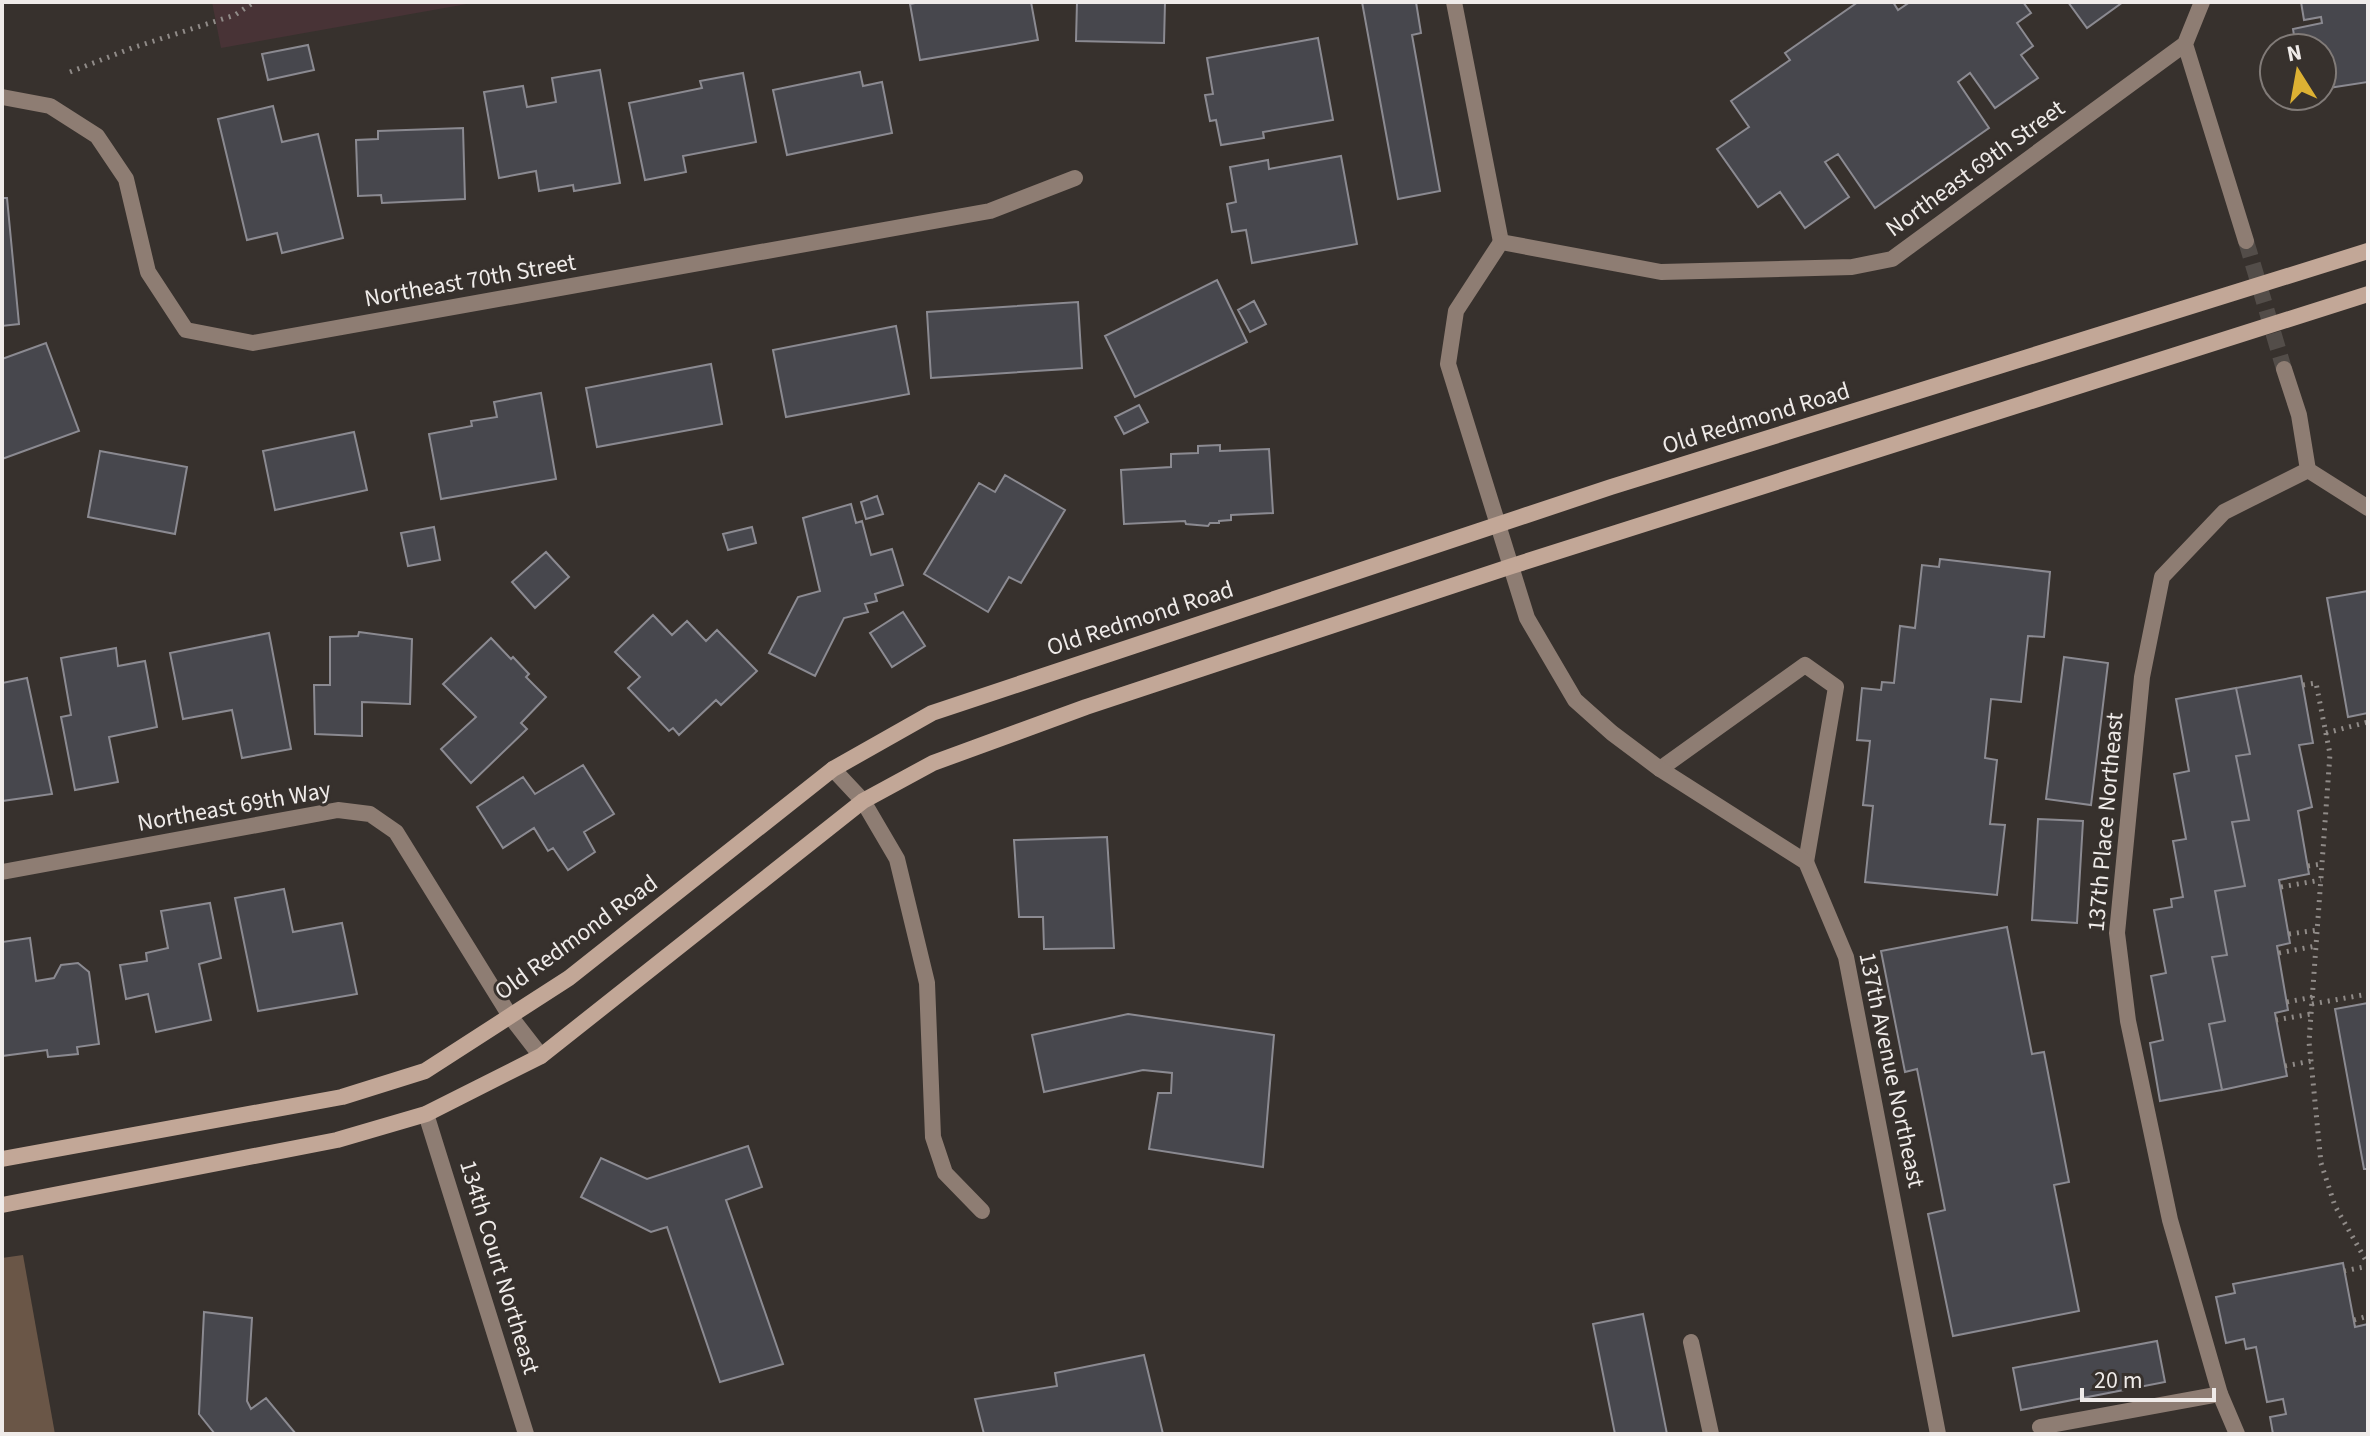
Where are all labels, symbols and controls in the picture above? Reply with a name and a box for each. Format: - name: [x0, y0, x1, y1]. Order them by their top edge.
- north arrow: [2258, 32, 2338, 112]
- text: N: [2284, 36, 2305, 70]
- street label: Northeast 69th Street: [1878, 91, 2072, 245]
- street label: Northeast 70th Street: [362, 245, 579, 316]
- street label: Old Redmond Road: [1658, 373, 1854, 464]
- street label: Old Redmond Road: [1042, 572, 1238, 665]
- street label: 137th Place Northeast: [2078, 711, 2133, 933]
- street label: Northeast 69th Way: [135, 772, 334, 841]
- street label: Old Redmond Road: [487, 866, 665, 1009]
- street label: 137th Avenue Northeast: [1849, 949, 1934, 1191]
- street label: 134th Court Northeast: [450, 1156, 549, 1378]
- scale bar: [2082, 1352, 2214, 1402]
- text: 20 m: [2094, 1363, 2143, 1398]

